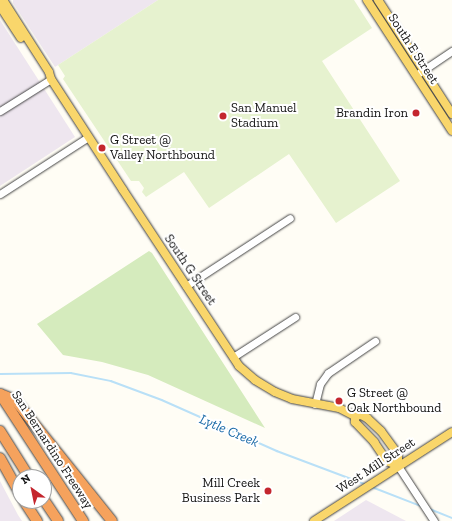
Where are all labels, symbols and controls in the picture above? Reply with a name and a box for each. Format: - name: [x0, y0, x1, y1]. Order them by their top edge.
- street label: South E Street: [384, 11, 442, 87]
- place label: San Manuel Stadium: [231, 101, 297, 132]
- place label: Brandin Iron: [336, 105, 408, 121]
- marker: Brandin Iron: [411, 108, 421, 118]
- marker: San Manuel Stadium: [218, 111, 228, 121]
- place label: G Street @ Valley Northbound: [110, 133, 215, 164]
- marker: G Street @ Valley Northbound: [97, 143, 107, 153]
- street label: South G Street: [161, 232, 219, 308]
- place label: G Street @ Oak Northbound: [347, 386, 441, 417]
- street label: San Bernardino Freeway: [8, 388, 96, 512]
- marker: G Street @ Oak Northbound: [334, 396, 344, 406]
- water label: Lytle Creek: [197, 411, 261, 451]
- street label: West Mill Street: [334, 435, 418, 497]
- north arrow: [12, 469, 52, 509]
- text: N: [19, 472, 33, 487]
- place label: Mill Creek Business Park: [182, 476, 260, 507]
- marker: Mill Creek Business Park: [263, 486, 273, 496]

